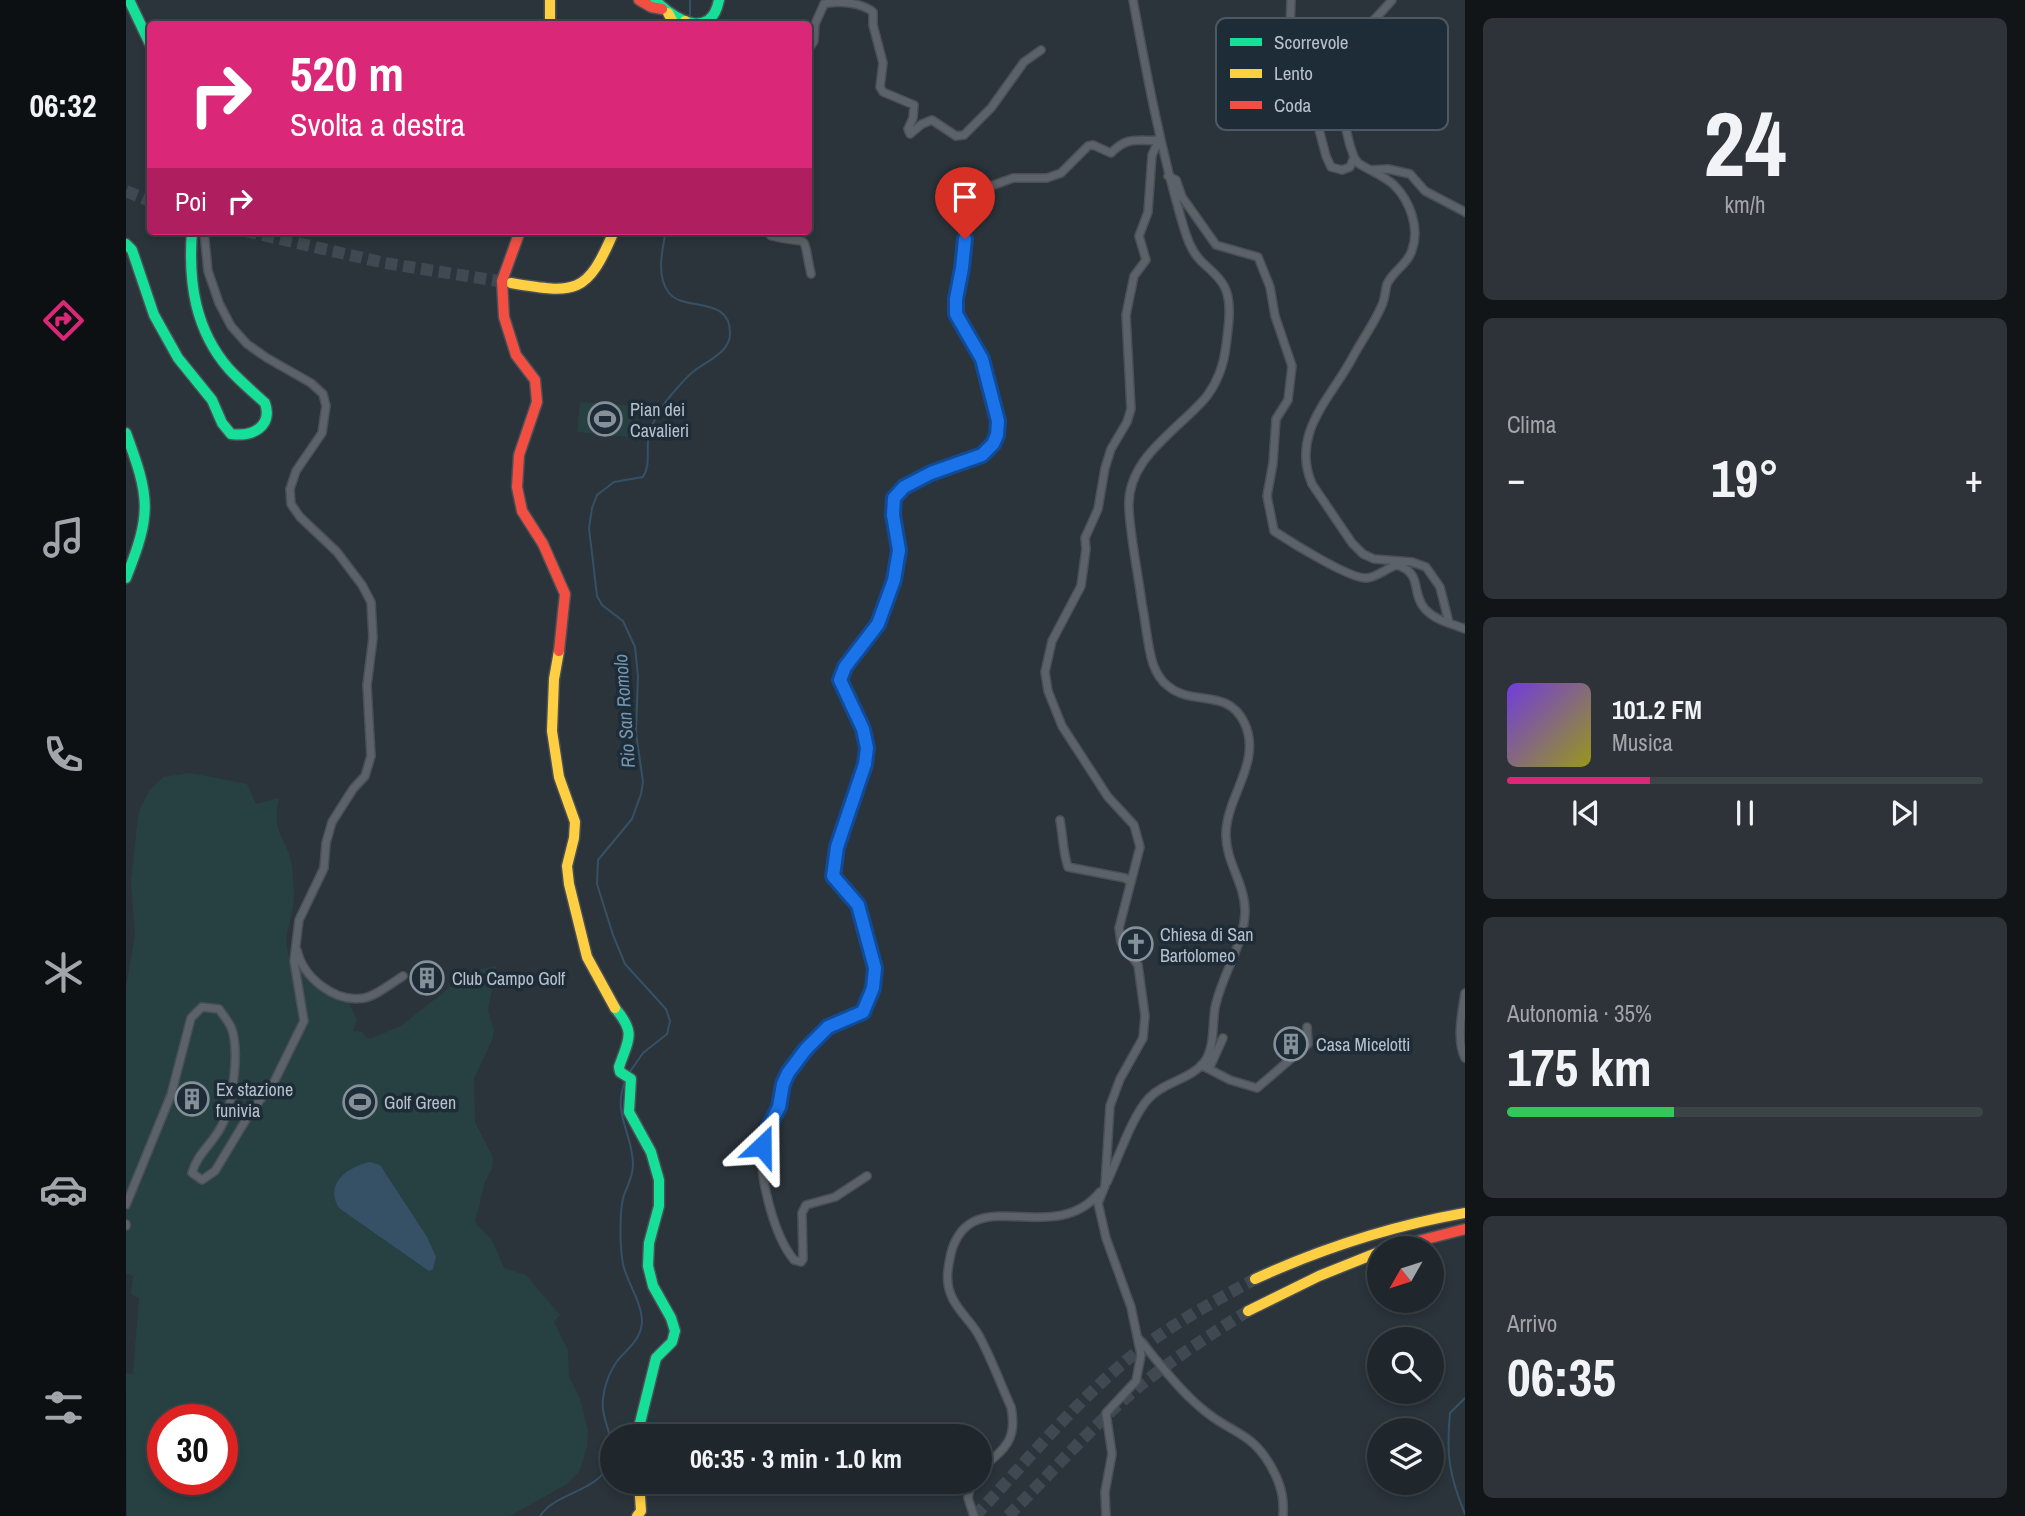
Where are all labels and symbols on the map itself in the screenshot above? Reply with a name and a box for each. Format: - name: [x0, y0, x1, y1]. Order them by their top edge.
- legend: [1216, 18, 1448, 130]
- text: Scorrevole: [1274, 29, 1348, 55]
- text: Lento: [1274, 60, 1313, 86]
- text: Coda: [1274, 92, 1312, 118]
- pin: [935, 167, 995, 239]
- place label: Pian dei Cavalieri: [630, 397, 689, 443]
- sports icon: Pian dei Cavalieri: [586, 400, 624, 438]
- water label: Rio San Romolo: [607, 653, 641, 769]
- place label: Chiesa di San Bartolomeo: [1160, 922, 1254, 968]
- church icon: Chiesa di San Bartolomeo: [1117, 925, 1155, 963]
- building icon: Club Campo Golf: [408, 959, 446, 997]
- place label: Club Campo Golf: [452, 966, 566, 991]
- building icon: Casa Micelotti: [1272, 1025, 1310, 1063]
- place label: Casa Micelotti: [1316, 1032, 1410, 1057]
- place label: Ex stazione funivia: [216, 1077, 293, 1123]
- building icon: Ex stazione funivia: [173, 1080, 211, 1118]
- sports icon: Golf Green: [341, 1083, 379, 1121]
- place label: Golf Green: [384, 1090, 456, 1115]
- position arrow: [725, 1109, 799, 1183]
- north arrow: [1367, 1236, 1444, 1312]
- speed limit sign: 30: [147, 1404, 238, 1495]

